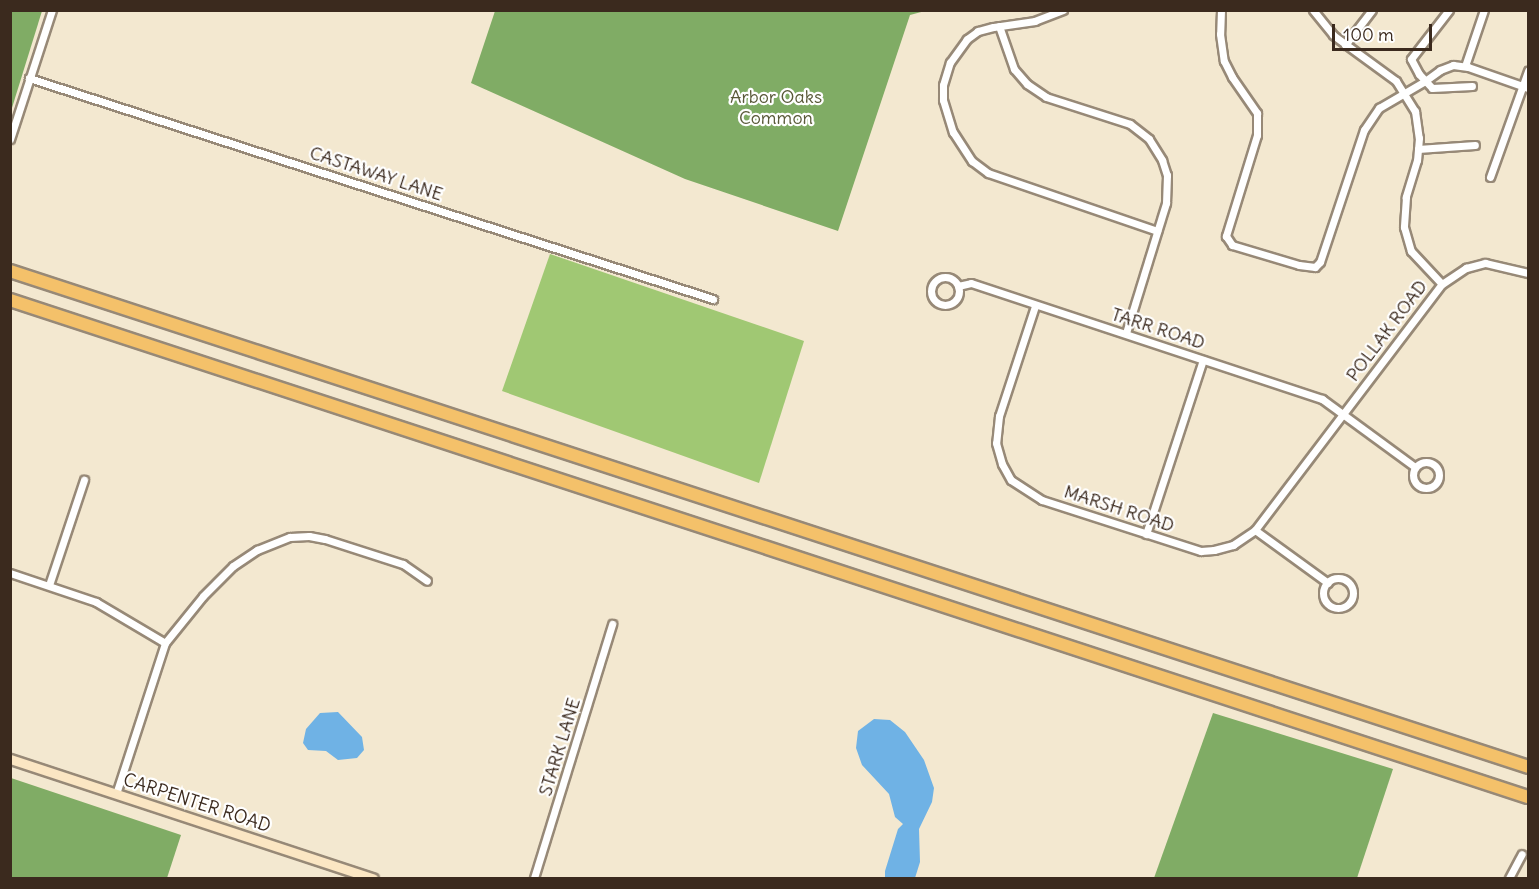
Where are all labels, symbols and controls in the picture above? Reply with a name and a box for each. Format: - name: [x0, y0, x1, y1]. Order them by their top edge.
- scale bar: [1335, 12, 1436, 50]
- text: 100 m: [1343, 23, 1394, 46]
- park label: Arbor Oaks Common: [730, 87, 822, 130]
- street label: CASTAWAY LANE: [307, 142, 445, 206]
- street label: POLLAK ROAD: [1342, 276, 1432, 386]
- street label: TARR ROAD: [1109, 304, 1207, 354]
- street label: MARSH ROAD: [1061, 481, 1177, 537]
- street label: STARK LANE: [535, 695, 585, 799]
- street label: CARPENTER ROAD: [120, 769, 274, 837]

